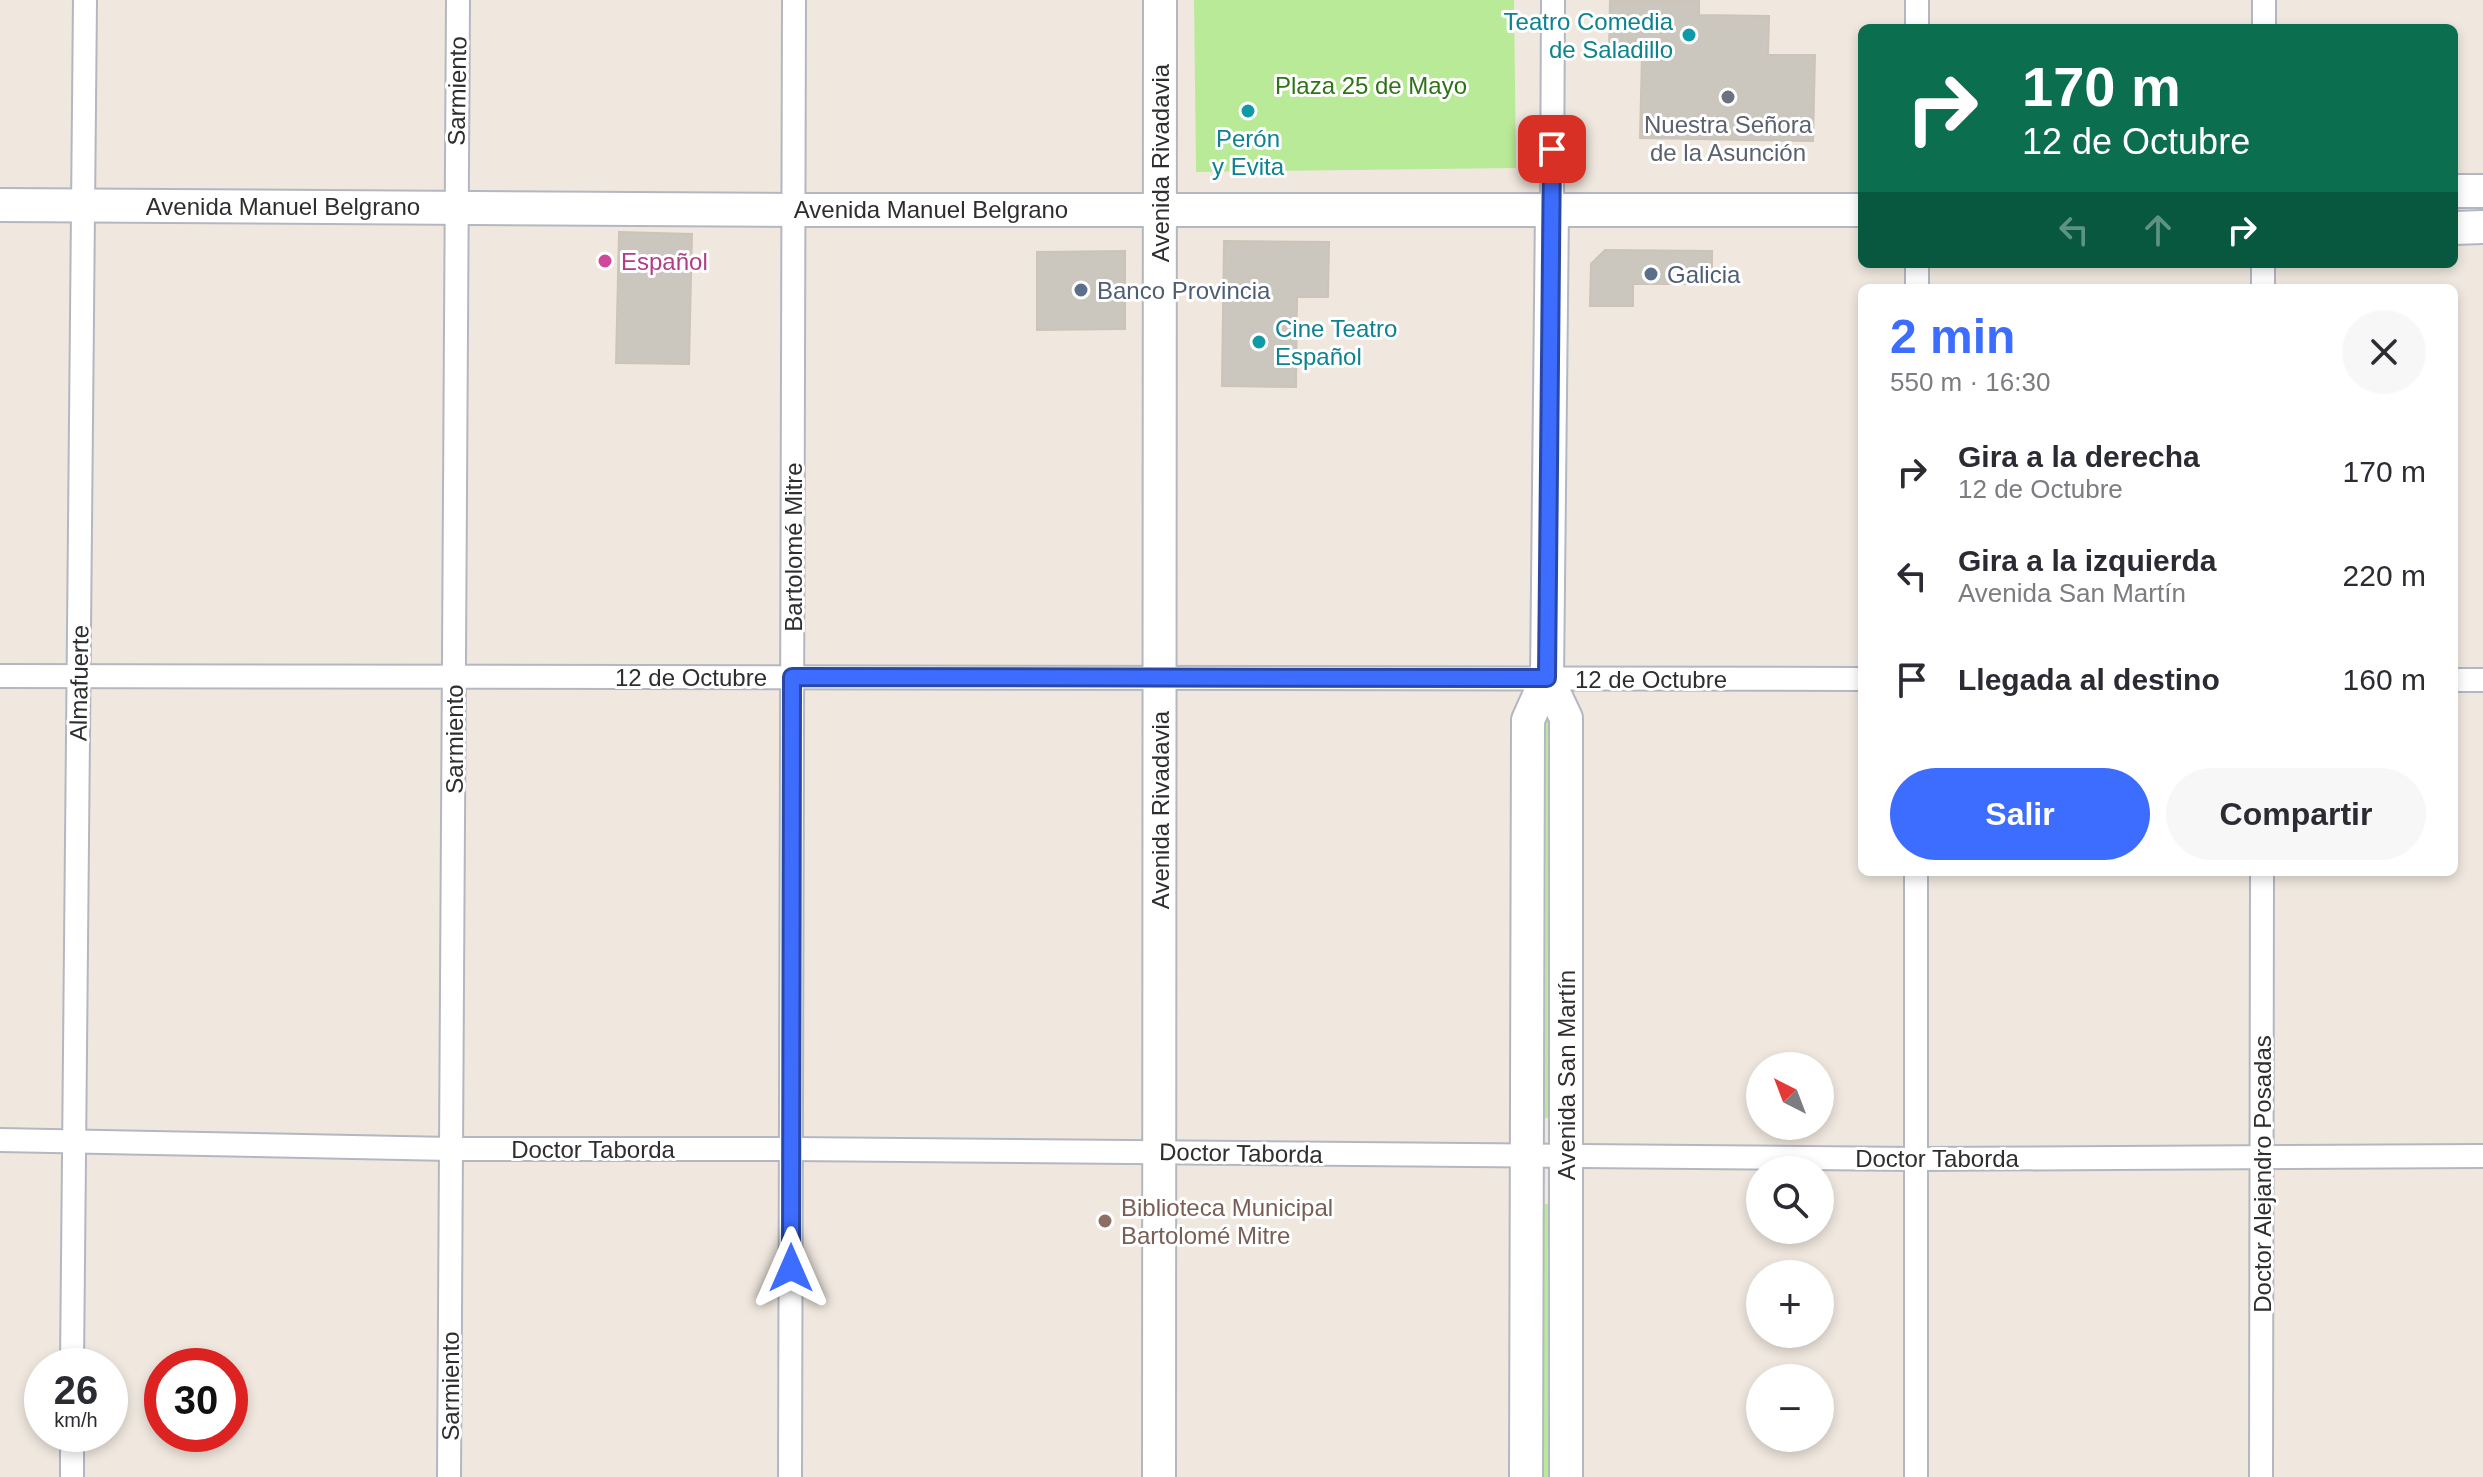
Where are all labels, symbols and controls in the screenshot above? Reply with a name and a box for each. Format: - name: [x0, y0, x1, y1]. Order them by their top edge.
- place label: Teatro Comedia de Saladillo: [1504, 8, 1674, 63]
- marker: Teatro Comedia de Saladillo: [1680, 26, 1698, 44]
- street label: Sarmiento: [443, 36, 471, 146]
- text: 170 m: [2022, 55, 2181, 118]
- icon: right: [1890, 56, 1994, 160]
- street label: Avenida Rivadavia: [1147, 63, 1174, 262]
- park label: Plaza 25 de Mayo: [1275, 72, 1467, 99]
- marker: Nuestra Señora de la Asunción: [1719, 88, 1737, 106]
- marker: Perón y Evita: [1239, 102, 1257, 120]
- place label: Nuestra Señora de la Asunción: [1644, 111, 1813, 166]
- pin: [1518, 115, 1586, 183]
- text: 12 de Octubre: [2022, 121, 2250, 162]
- place label: Perón y Evita: [1212, 125, 1285, 180]
- icon: arrive: [1530, 127, 1574, 171]
- street label: Avenida Manuel Belgrano: [146, 193, 420, 220]
- street label: Avenida Manuel Belgrano: [794, 196, 1068, 223]
- icon: left: [2052, 208, 2096, 252]
- icon: ahead: [2136, 208, 2180, 252]
- icon: right: [2220, 208, 2264, 252]
- place label: Español: [621, 248, 708, 275]
- marker: Español: [596, 252, 614, 270]
- place label: Galicia: [1667, 261, 1741, 288]
- marker: Galicia: [1642, 265, 1660, 283]
- place label: Banco Provincia: [1097, 277, 1271, 304]
- marker: Banco Provincia: [1072, 281, 1090, 299]
- text: 2 min: [1890, 310, 2015, 363]
- button: close: [2342, 310, 2426, 394]
- place label: Cine Teatro Español: [1275, 315, 1397, 370]
- marker: Cine Teatro Español: [1250, 333, 1268, 351]
- text: 550 m · 16:30: [1890, 367, 2050, 397]
- text: Gira a la derecha: [1958, 440, 2200, 473]
- icon: right: [1890, 450, 1934, 494]
- text: 170 m: [2343, 455, 2426, 488]
- street label: Bartolomé Mitre: [780, 462, 807, 632]
- text: 12 de Octubre: [1958, 474, 2123, 504]
- text: Gira a la izquierda: [1958, 544, 2216, 577]
- icon: left: [1890, 554, 1934, 598]
- text: 220 m: [2343, 559, 2426, 592]
- text: Avenida San Martín: [1958, 578, 2186, 608]
- street label: Almafuerte: [64, 625, 94, 741]
- icon: arrive: [1890, 658, 1934, 702]
- text: Llegada al destino: [1958, 663, 2220, 696]
- text: 160 m: [2343, 663, 2426, 696]
- street label: 12 de Octubre: [615, 664, 767, 691]
- street label: 12 de Octubre: [1575, 666, 1727, 693]
- street label: Sarmiento: [441, 684, 468, 794]
- street label: Avenida Rivadavia: [1147, 710, 1174, 909]
- button: Salir: [1890, 768, 2150, 860]
- button: Compartir: [2166, 768, 2426, 860]
- street label: Avenida San Martín: [1553, 970, 1580, 1180]
- street label: Doctor Alejandro Posadas: [2249, 1035, 2276, 1313]
- north arrow: [1746, 1052, 1834, 1140]
- map controls: [1746, 1052, 1834, 1452]
- street label: Doctor Taborda: [511, 1136, 675, 1163]
- street label: Doctor Taborda: [1159, 1138, 1324, 1168]
- street label: Doctor Taborda: [1855, 1145, 2019, 1172]
- button: search: [1746, 1156, 1834, 1244]
- place label: Biblioteca Municipal Bartolomé Mitre: [1121, 1194, 1333, 1249]
- marker: Biblioteca Municipal Bartolomé Mitre: [1096, 1212, 1114, 1230]
- position arrow: [749, 1226, 833, 1310]
- button: +: [1746, 1260, 1834, 1348]
- street label: Sarmiento: [437, 1331, 464, 1441]
- speed limit sign: 30: [144, 1348, 248, 1452]
- button: −: [1746, 1364, 1834, 1452]
- text: 26: [54, 1368, 98, 1412]
- text: km/h: [54, 1409, 98, 1431]

